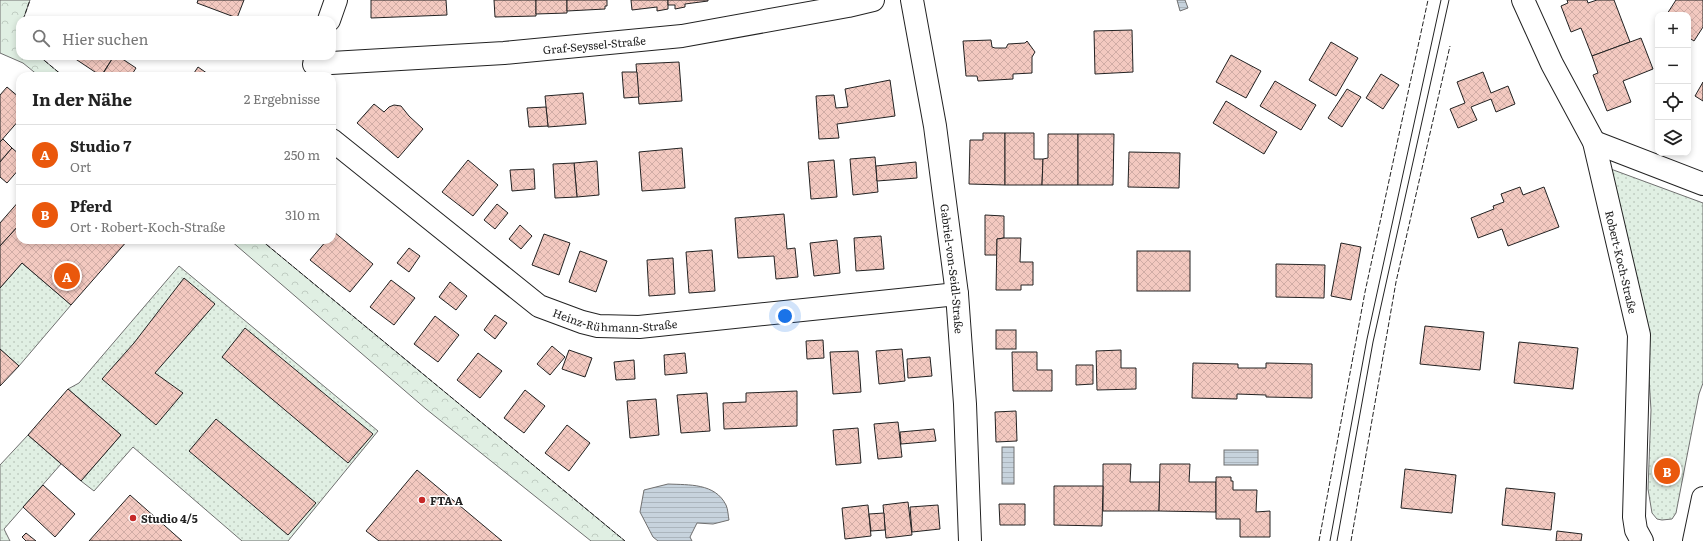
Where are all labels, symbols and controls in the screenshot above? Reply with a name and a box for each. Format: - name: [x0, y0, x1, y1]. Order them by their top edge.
- map controls: [1655, 12, 1691, 156]
- button: +: [1655, 12, 1691, 48]
- search box: [16, 16, 336, 60]
- icon: search: [30, 27, 52, 49]
- text: Hier suchen: [62, 27, 148, 50]
- street label: Graf-Seyssel-Straße: [542, 31, 647, 57]
- button: −: [1655, 48, 1691, 84]
- button: locate: [1655, 84, 1691, 120]
- text: In der Nähe: [32, 86, 132, 111]
- text: 2 Ergebnisse: [244, 89, 320, 108]
- button: layers: [1655, 120, 1691, 156]
- text: Studio 7: [70, 134, 131, 157]
- text: A: [40, 145, 50, 164]
- text: 250 m: [284, 145, 320, 164]
- text: Ort: [70, 157, 91, 176]
- text: Pferd: [70, 194, 112, 217]
- street label: Gabriel-von-Seidl-Straße: [937, 203, 968, 335]
- text: B: [41, 205, 49, 224]
- text: 310 m: [285, 205, 320, 224]
- street label: Robert-Koch-Straße: [1602, 209, 1642, 315]
- text: Ort · Robert-Koch-Straße: [70, 217, 225, 236]
- pin: A: [54, 261, 80, 291]
- street label: Heinz-Rühmann-Straße: [551, 304, 678, 335]
- your location: [775, 306, 795, 326]
- pin: B: [1654, 456, 1680, 486]
- place label: FTA A: [430, 492, 464, 508]
- marker: FTA A: [417, 495, 427, 505]
- place label: Studio 4/5: [141, 510, 198, 526]
- marker: Studio 4/5: [128, 513, 138, 523]

